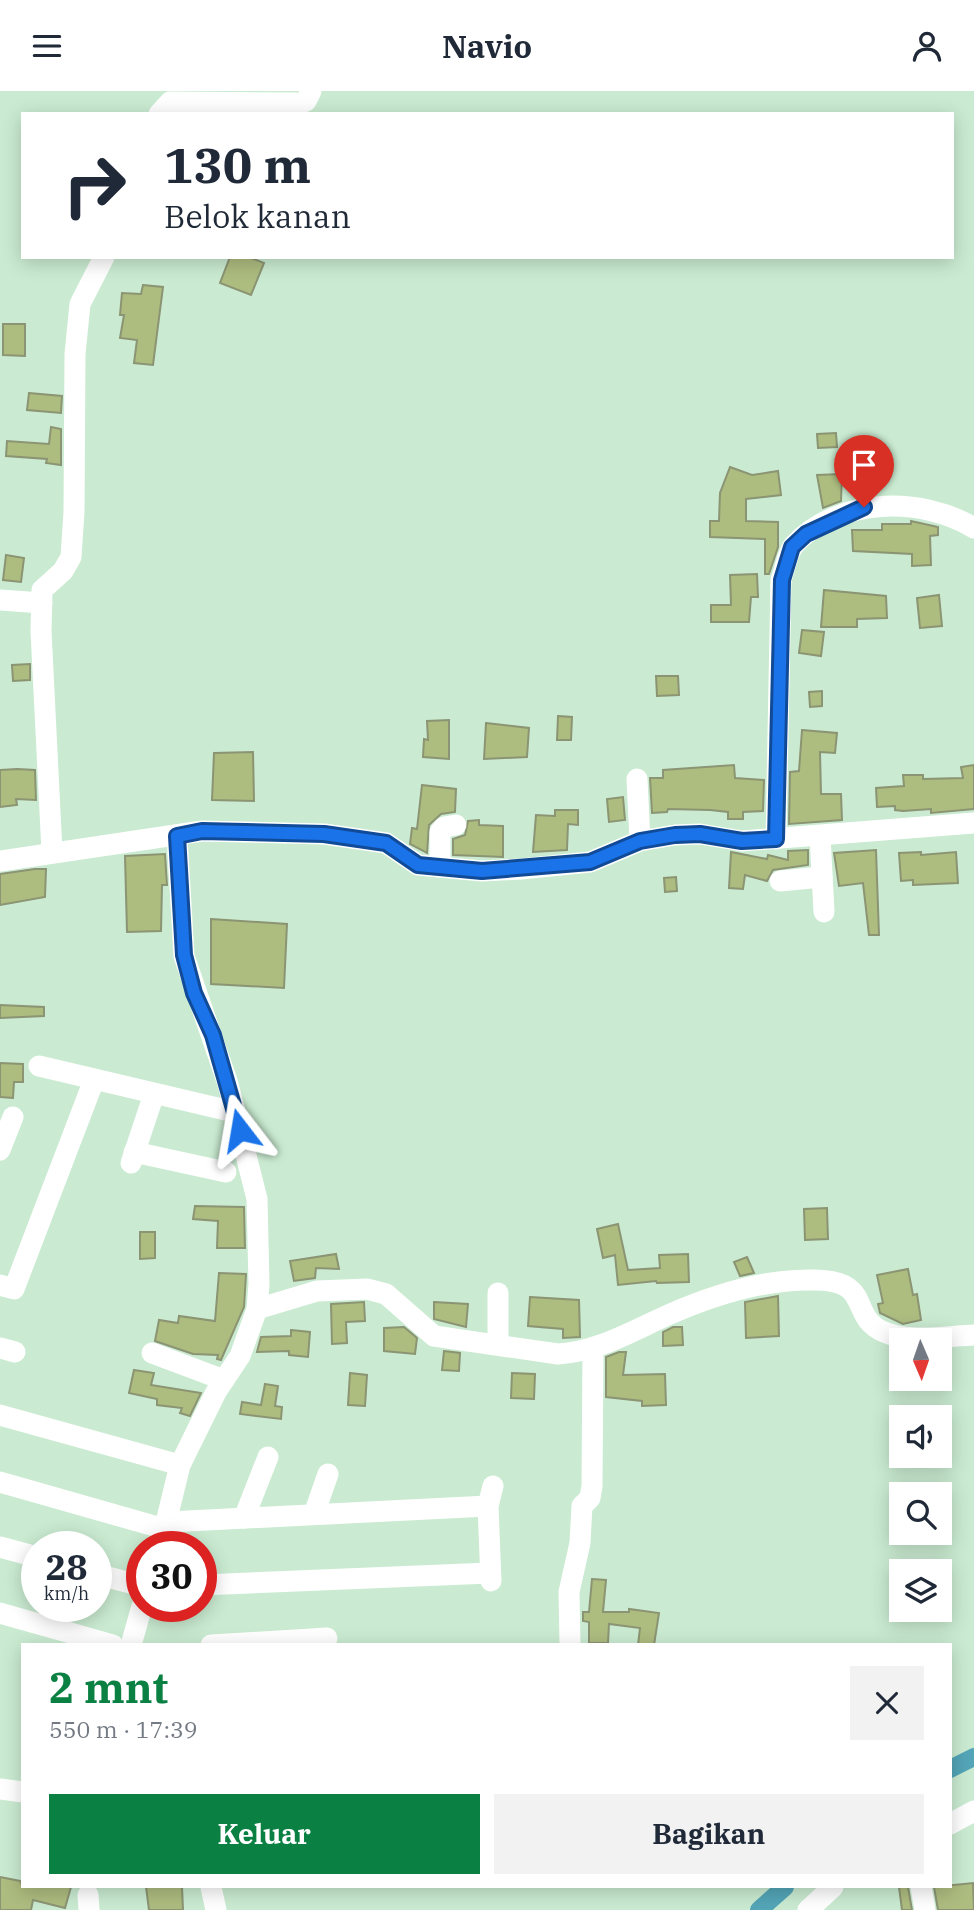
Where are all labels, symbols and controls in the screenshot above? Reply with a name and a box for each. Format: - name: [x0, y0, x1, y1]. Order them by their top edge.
- text: Navio: [442, 25, 532, 67]
- icon: menu: [28, 27, 66, 65]
- icon: person: [908, 27, 946, 65]
- text: 130 m: [164, 133, 311, 196]
- icon: right: [49, 140, 140, 231]
- text: Belok kanan: [164, 195, 351, 237]
- pin: [834, 435, 894, 507]
- icon: arrive: [845, 446, 883, 484]
- position arrow: [203, 1093, 277, 1167]
- north arrow: [889, 1328, 952, 1391]
- map controls: [889, 1328, 952, 1622]
- button: sound: [889, 1405, 952, 1468]
- button: search: [889, 1482, 952, 1545]
- speed limit sign: 30: [126, 1531, 217, 1622]
- text: 28: [45, 1544, 88, 1590]
- button: layers: [889, 1559, 952, 1622]
- text: km/h: [44, 1582, 89, 1605]
- text: 2 mnt: [49, 1660, 168, 1715]
- button: close: [850, 1666, 924, 1740]
- text: 550 m · 17:39: [49, 1714, 198, 1744]
- button: Keluar: [49, 1794, 480, 1874]
- button: Bagikan: [494, 1794, 924, 1874]

